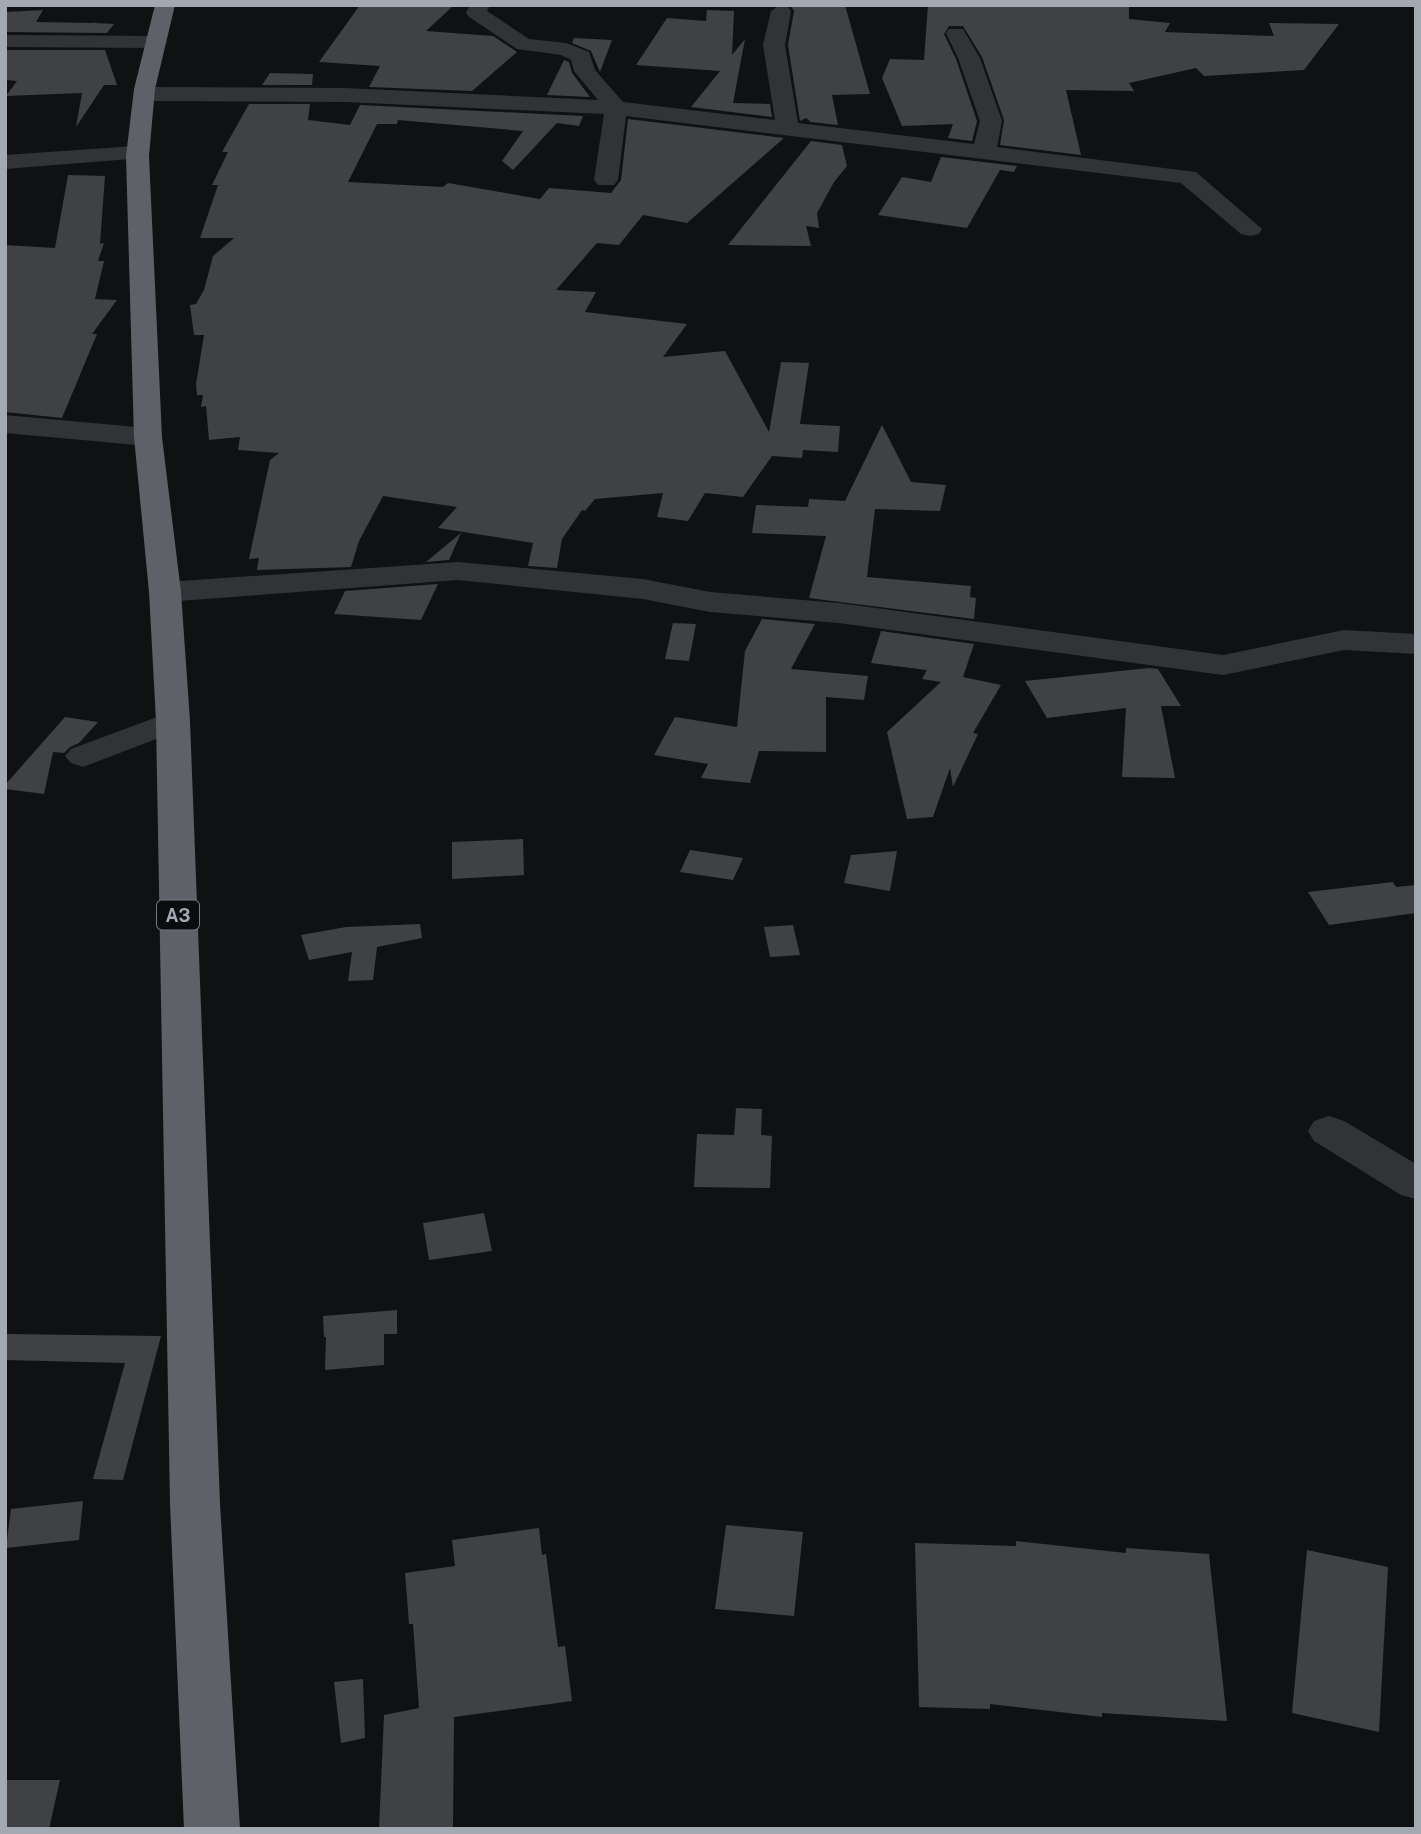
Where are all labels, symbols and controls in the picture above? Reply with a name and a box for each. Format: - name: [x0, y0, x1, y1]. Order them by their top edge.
- road number: A3: [157, 900, 199, 930]

